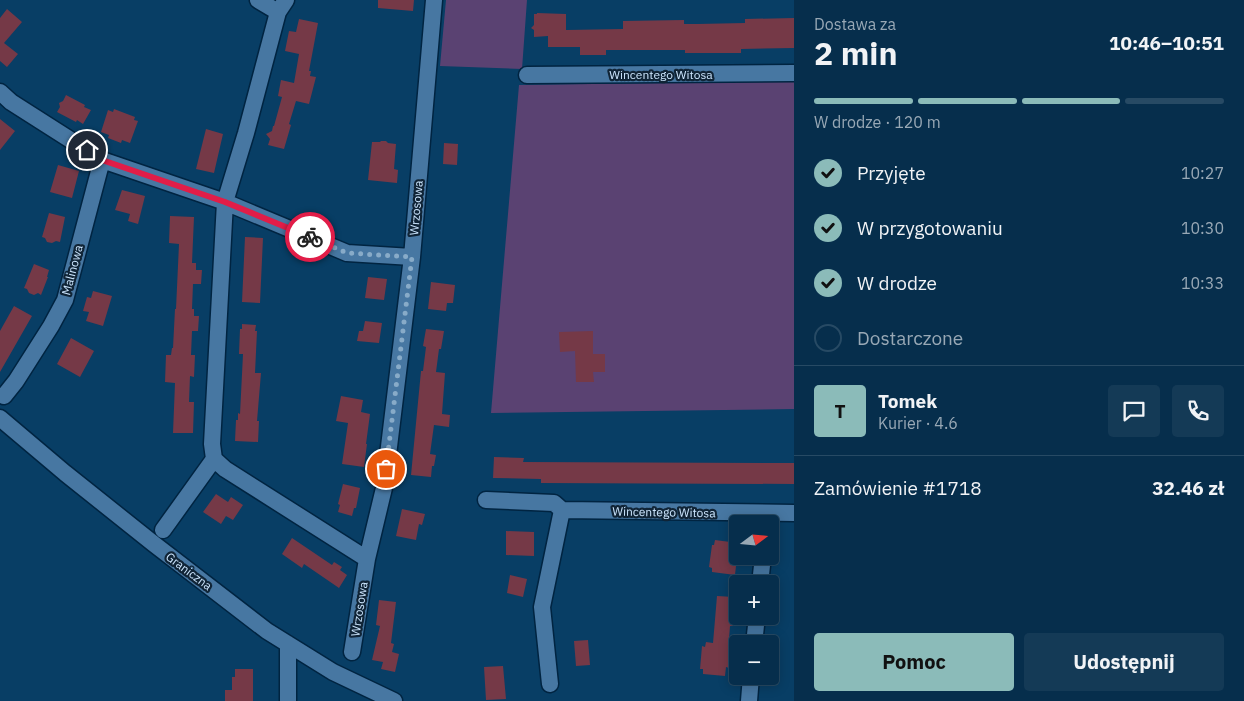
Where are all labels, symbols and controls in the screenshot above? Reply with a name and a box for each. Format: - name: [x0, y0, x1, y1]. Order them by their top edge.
- text: Dostawa za: [814, 14, 896, 34]
- text: 10:46–10:51: [1109, 31, 1224, 55]
- text: 2 min: [814, 32, 898, 74]
- street label: Wincentego Witosa: [609, 67, 713, 82]
- text: W drodze · 120 m: [814, 112, 941, 132]
- pin: [66, 129, 108, 171]
- icon: home: [73, 136, 101, 164]
- icon: check: [814, 159, 842, 187]
- text: Przyjęte: [857, 161, 926, 185]
- text: 10:27: [1181, 163, 1224, 183]
- street label: Wrzosowa: [406, 179, 426, 236]
- courier: [285, 212, 335, 262]
- icon: check: [814, 214, 842, 242]
- text: W przygotowaniu: [857, 216, 1003, 240]
- text: 10:30: [1181, 218, 1224, 238]
- icon: bike: [296, 223, 324, 251]
- street label: Malinowa: [58, 243, 86, 297]
- icon: check: [814, 269, 842, 297]
- text: W drodze: [857, 271, 937, 295]
- text: 10:33: [1181, 273, 1224, 293]
- text: Dostarczone: [857, 326, 963, 350]
- button: chat: [1108, 385, 1160, 437]
- button: phone: [1172, 385, 1224, 437]
- text: Tomek: [878, 389, 937, 413]
- text: T: [834, 399, 846, 423]
- text: Kurier · 4.6: [878, 413, 958, 433]
- pin: [365, 448, 407, 490]
- icon: bag: [372, 455, 400, 483]
- text: Zamówienie #1718: [814, 476, 982, 500]
- text: 32.46 zł: [1152, 476, 1224, 500]
- street label: Wincentego Witosa: [612, 504, 716, 520]
- north arrow: [729, 515, 779, 565]
- map controls: [729, 515, 779, 685]
- street label: Graniczna: [163, 549, 215, 594]
- button: +: [729, 575, 779, 625]
- street label: Wrzosowa: [347, 580, 371, 637]
- button: Pomoc: [814, 633, 1014, 691]
- button: Udostępnij: [1024, 633, 1224, 691]
- button: −: [729, 635, 779, 685]

